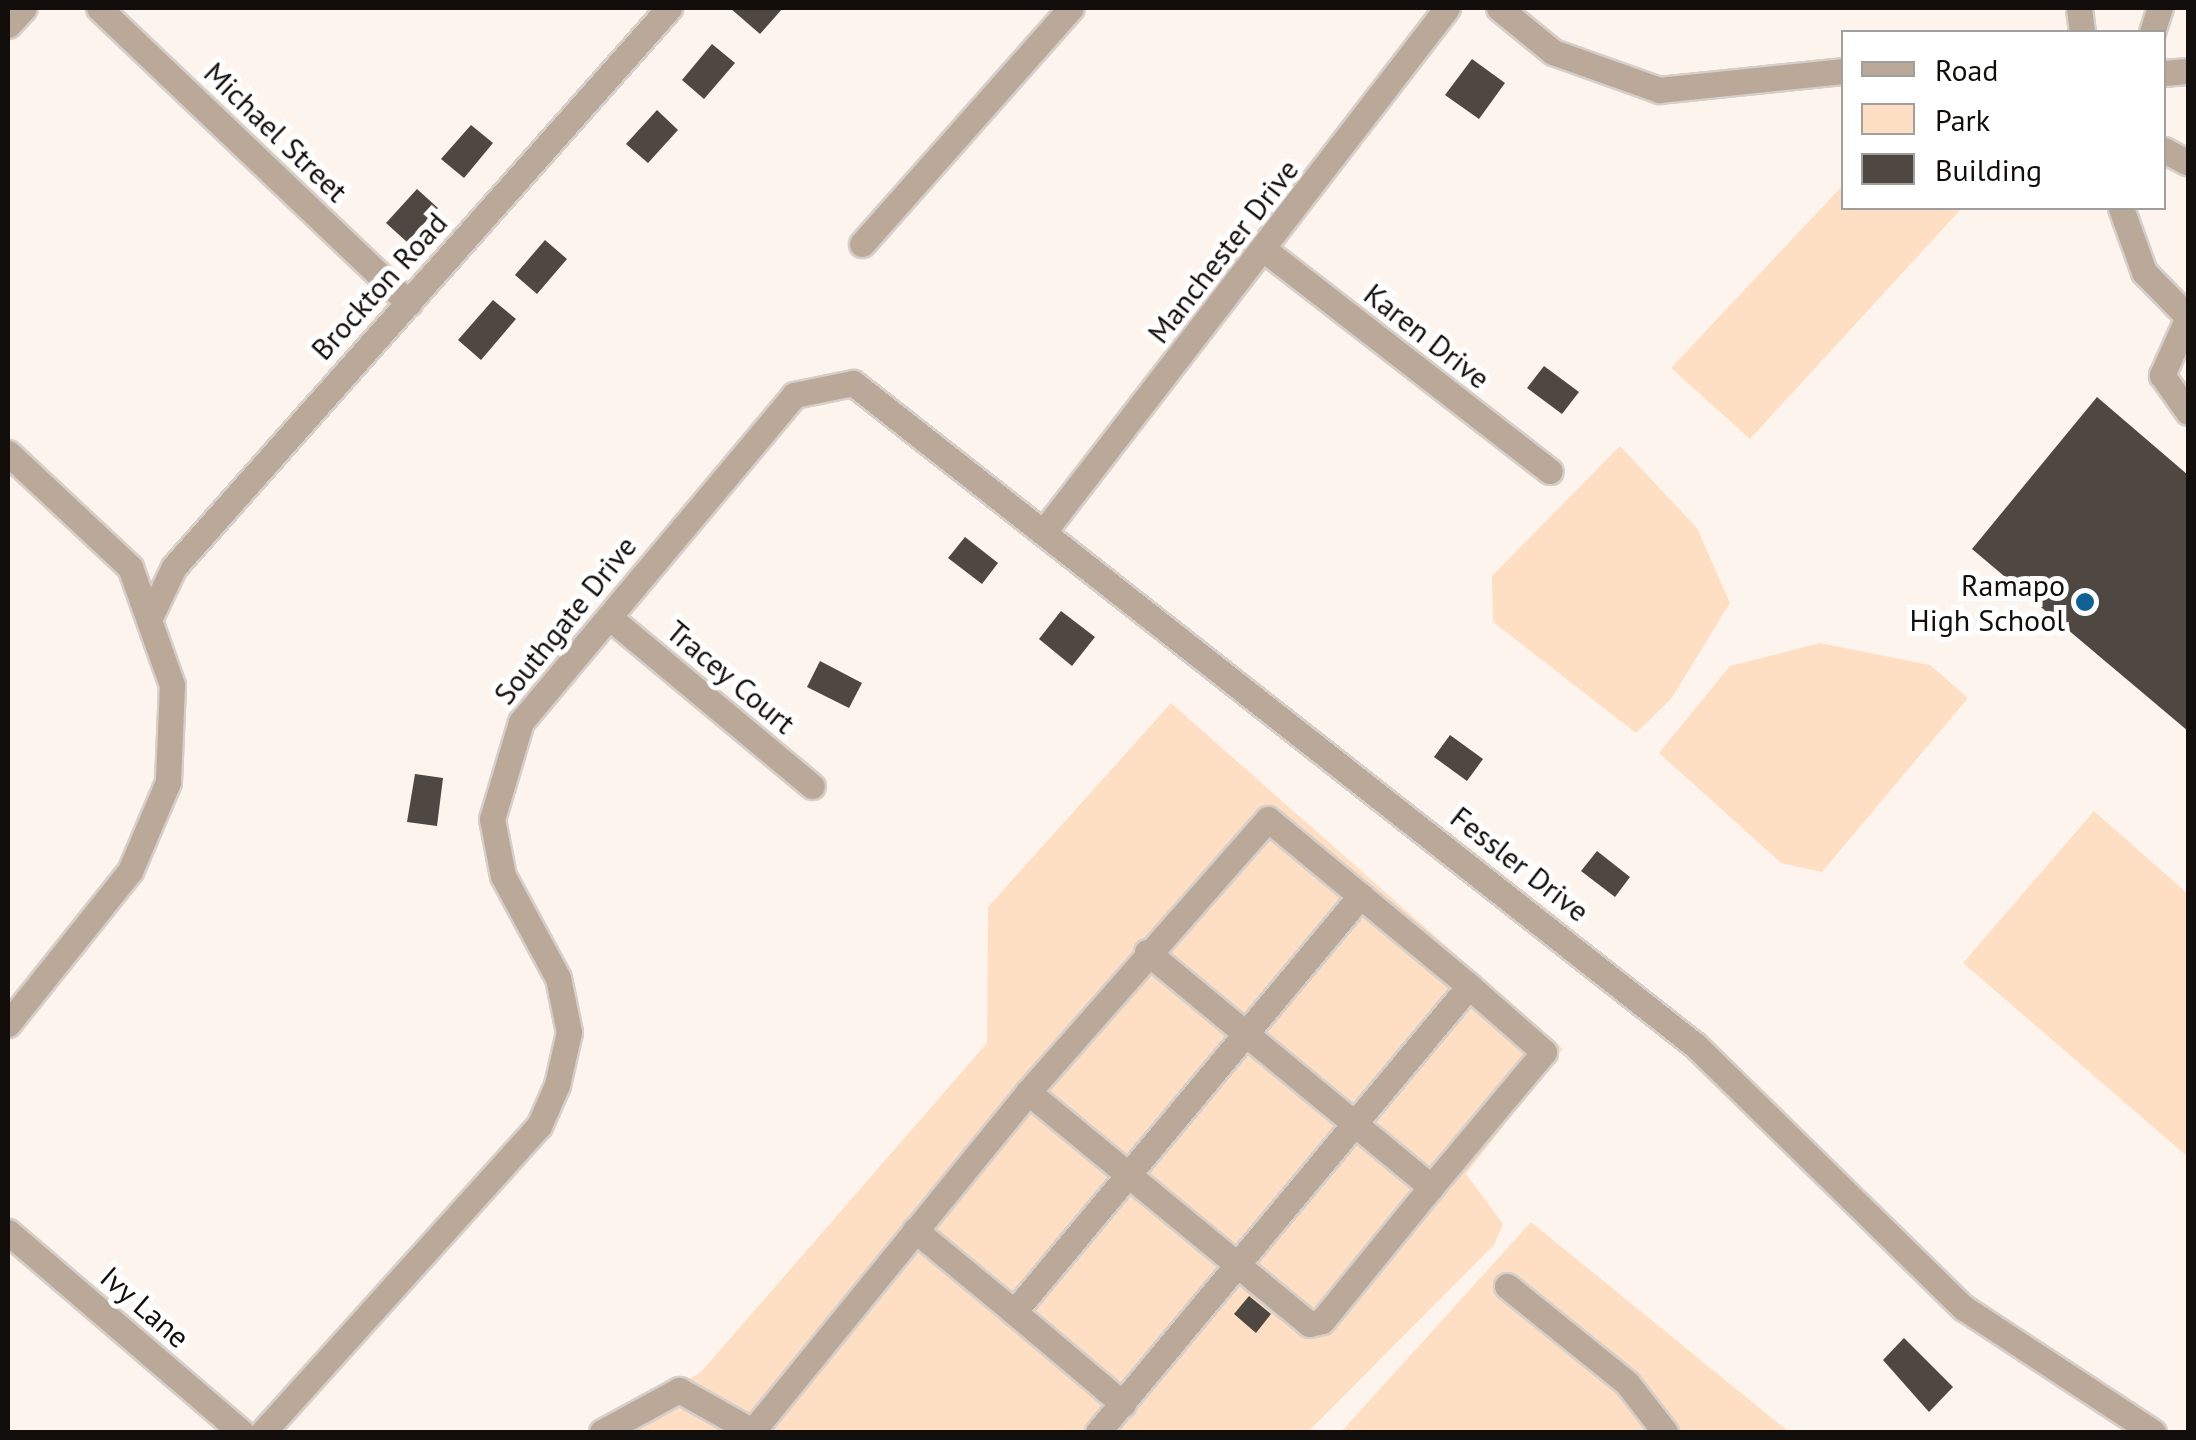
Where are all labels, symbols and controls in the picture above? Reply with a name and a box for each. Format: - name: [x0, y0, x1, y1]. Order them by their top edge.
- legend: [1841, 30, 2166, 210]
- text: Road: [1935, 50, 1999, 89]
- street label: Michael Street: [197, 55, 355, 209]
- text: Park: [1935, 100, 1990, 139]
- text: Building: [1935, 150, 2042, 189]
- street label: Manchester Drive: [1140, 152, 1306, 350]
- street label: Brockton Road: [304, 205, 454, 367]
- street label: Karen Drive: [1357, 276, 1497, 396]
- street label: Southgate Drive: [486, 529, 644, 711]
- place label: Ramapo High School: [1909, 567, 2065, 638]
- marker: Ramapo High School: [2074, 591, 2096, 613]
- street label: Tracey Court: [659, 613, 803, 741]
- street label: Fessler Drive: [1444, 799, 1596, 929]
- street label: Ivy Lane: [93, 1258, 197, 1356]

